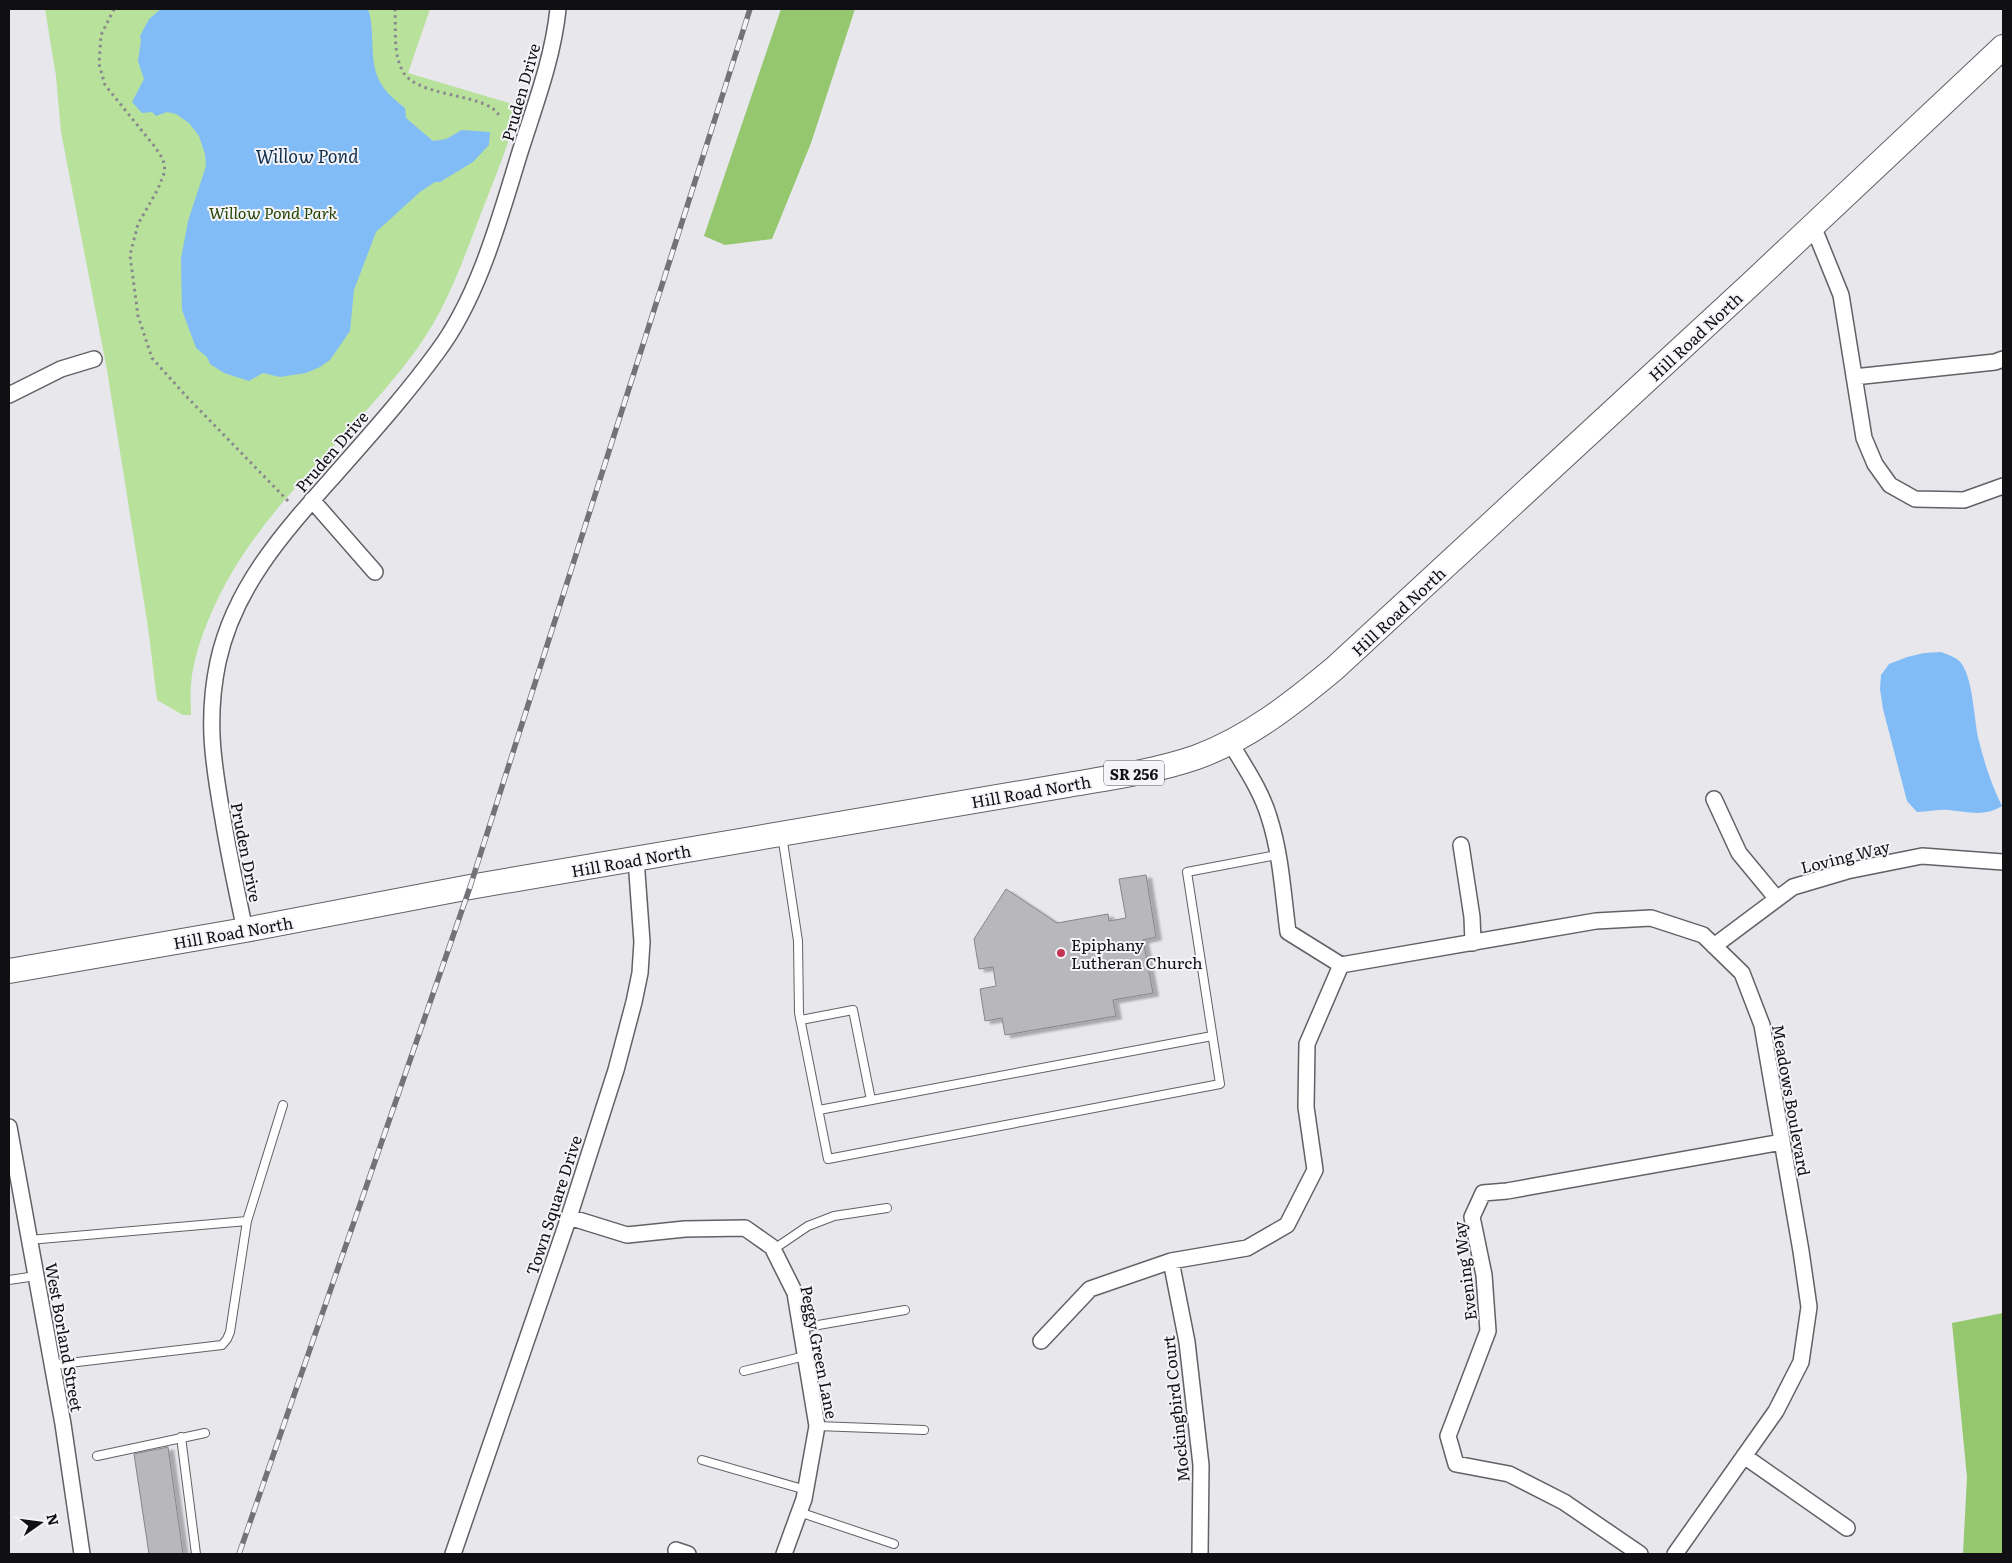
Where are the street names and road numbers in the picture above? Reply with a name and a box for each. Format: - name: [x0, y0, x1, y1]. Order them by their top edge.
- street label: Pruden Drive: [495, 40, 545, 144]
- street label: Hill Road North: [1643, 286, 1748, 386]
- street label: Pruden Drive: [289, 405, 373, 497]
- street label: Hill Road North: [1346, 561, 1451, 661]
- road number: SR 256: [1104, 760, 1164, 786]
- street label: Hill Road North: [969, 769, 1093, 813]
- street label: Pruden Drive: [226, 800, 268, 904]
- street label: Loving Way: [1798, 833, 1893, 879]
- street label: Hill Road North: [569, 838, 693, 882]
- street label: Hill Road North: [171, 910, 295, 954]
- street label: Meadows Boulevard: [1767, 1022, 1817, 1178]
- street label: Town Square Drive: [519, 1132, 587, 1278]
- street label: Evening Way: [1446, 1219, 1482, 1322]
- street label: West Borland Street: [40, 1261, 90, 1414]
- street label: Peggy Green Lane: [795, 1283, 845, 1421]
- street label: Mockingbird Court: [1155, 1334, 1195, 1484]

